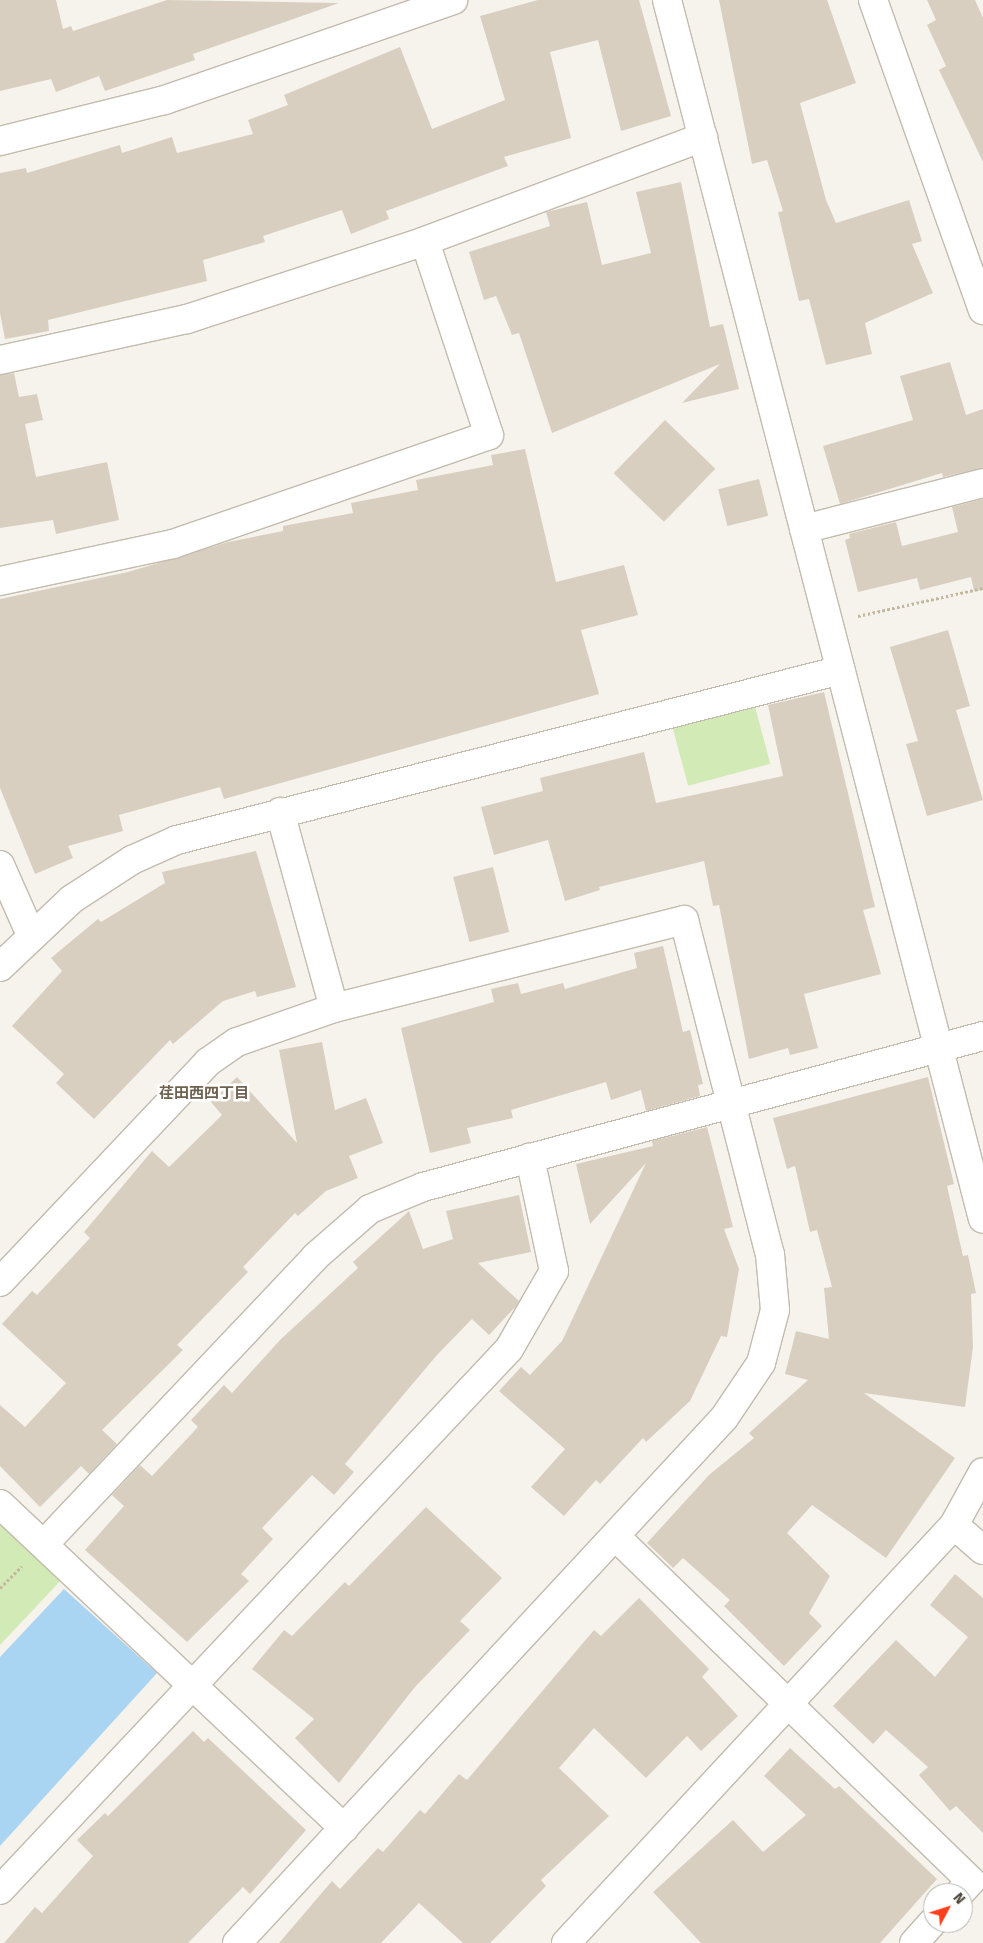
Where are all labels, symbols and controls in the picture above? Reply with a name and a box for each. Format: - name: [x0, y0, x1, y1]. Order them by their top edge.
- district label: 荏田西四丁目: [159, 1085, 249, 1103]
- north arrow: [923, 1883, 973, 1933]
- text: N: [950, 1890, 969, 1908]

